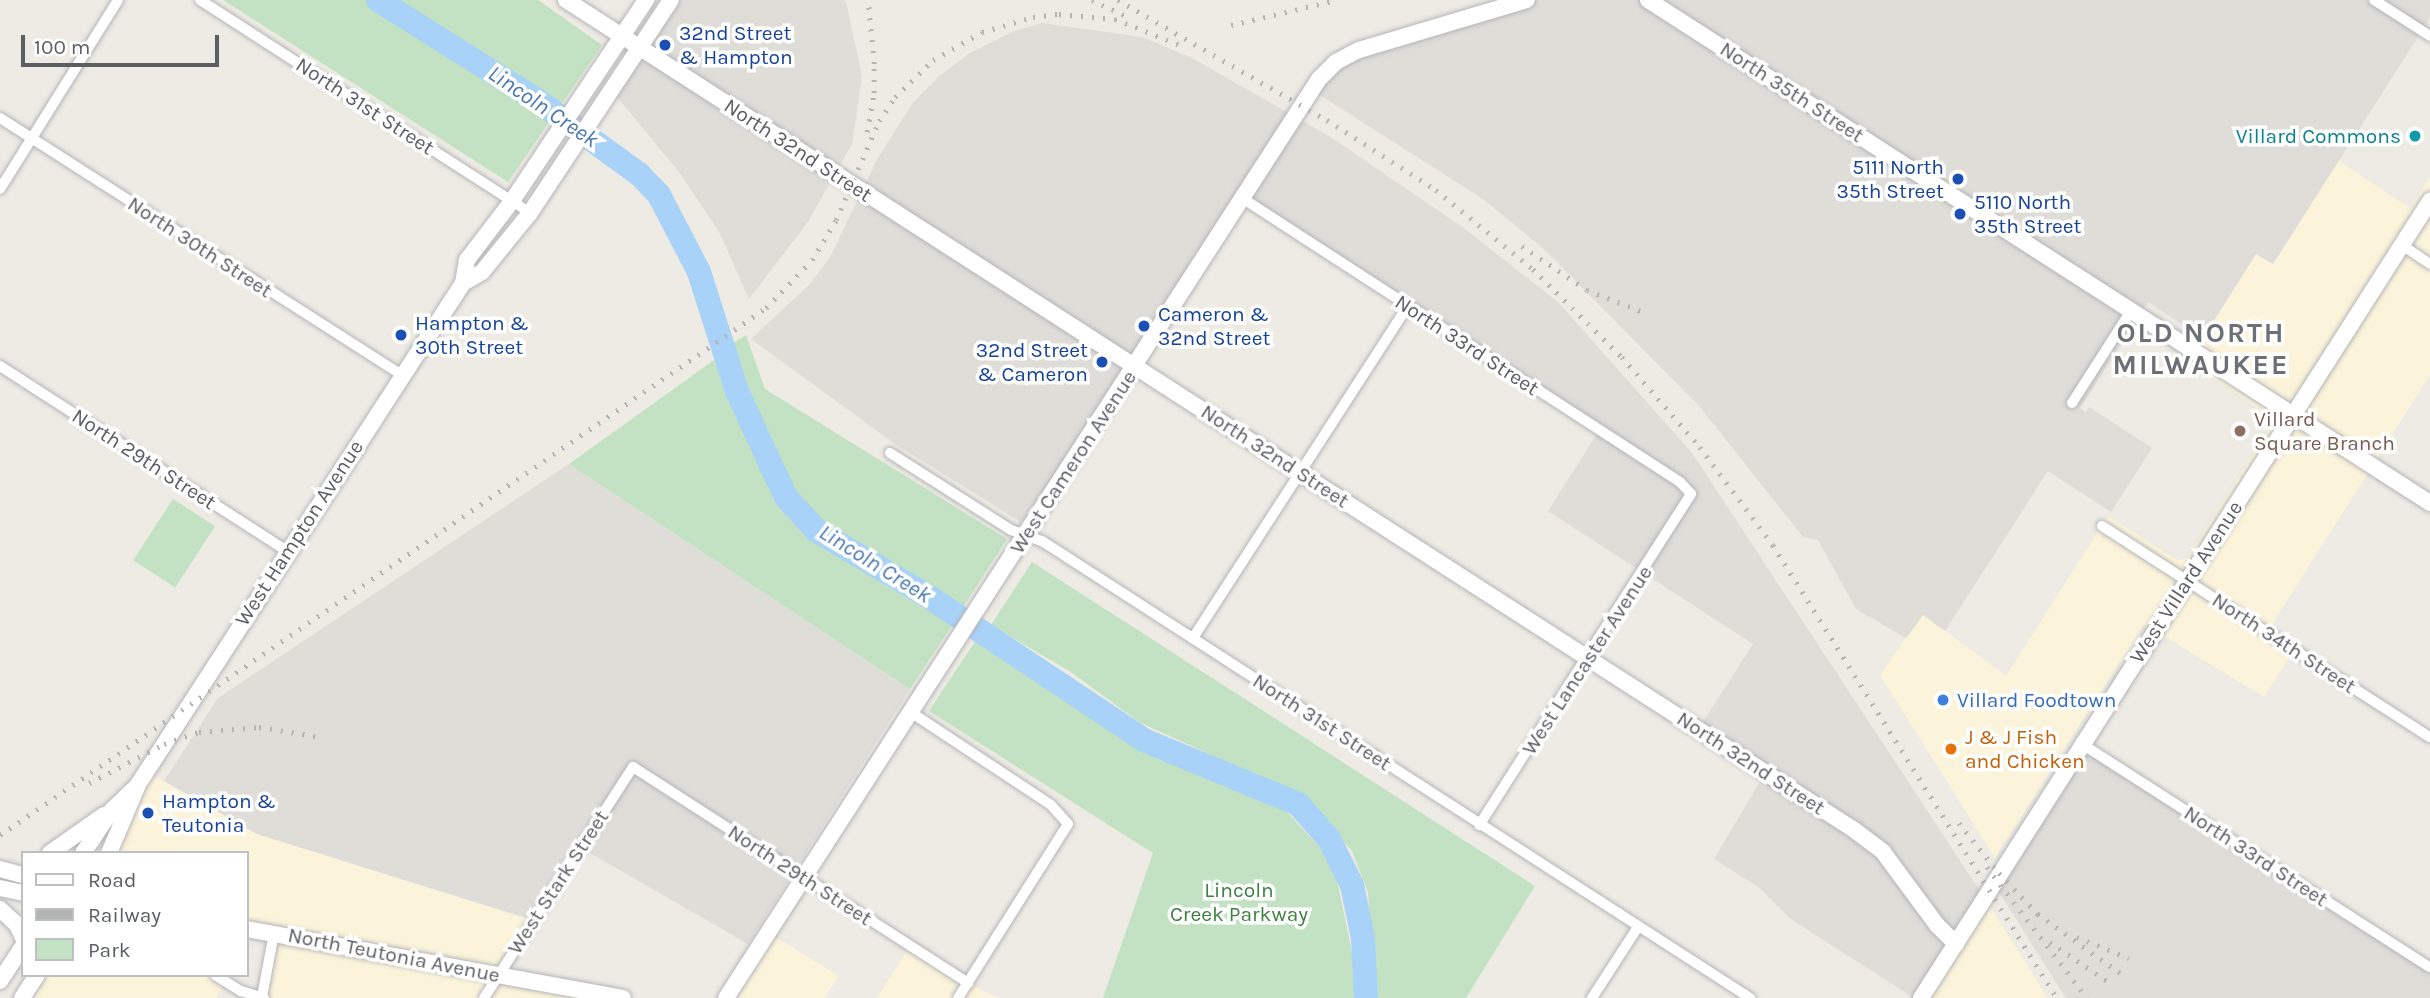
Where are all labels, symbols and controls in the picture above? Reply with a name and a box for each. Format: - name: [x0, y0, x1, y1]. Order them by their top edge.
- place label: 32nd Street & Hampton: [679, 20, 793, 70]
- scale bar: [24, 21, 222, 65]
- text: 100 m: [34, 35, 91, 59]
- street label: North 35th Street: [1715, 36, 1869, 148]
- marker: 32nd Street & Hampton: [657, 37, 673, 53]
- street label: North 31st Street: [291, 52, 439, 160]
- water label: Lincoln Creek: [483, 60, 603, 154]
- street label: North 32nd Street: [719, 93, 877, 207]
- place label: Villard Commons: [2236, 123, 2401, 149]
- marker: Villard Commons: [2407, 128, 2423, 144]
- place label: 5111 North 35th Street: [1837, 154, 1944, 204]
- marker: 5111 North 35th Street: [1950, 171, 1966, 187]
- place label: 5110 North 35th Street: [1974, 189, 2081, 239]
- street label: North 30th Street: [123, 191, 277, 303]
- marker: 5110 North 35th Street: [1952, 206, 1968, 222]
- street label: North 33rd Street: [1390, 289, 1544, 401]
- place label: Cameron & 32nd Street: [1158, 301, 1270, 351]
- place label: Hampton & 30th Street: [415, 310, 529, 360]
- district label: OLD NORTH MILWAUKEE: [2114, 316, 2288, 382]
- marker: Cameron & 32nd Street: [1136, 318, 1152, 334]
- marker: Hampton & 30th Street: [393, 327, 409, 343]
- place label: 32nd Street & Cameron: [976, 337, 1088, 387]
- marker: 32nd Street & Cameron: [1094, 354, 1110, 370]
- street label: West Cameron Avenue: [1004, 366, 1142, 558]
- street label: North 32nd Street: [1196, 399, 1354, 513]
- street label: North 29th Street: [67, 403, 221, 515]
- place label: Villard Square Branch: [2254, 406, 2395, 456]
- marker: Villard Square Branch: [2232, 423, 2248, 439]
- street label: West Hampton Avenue: [229, 435, 369, 631]
- street label: West Villard Avenue: [2124, 496, 2248, 668]
- water label: Lincoln Creek: [814, 519, 936, 609]
- street label: West Lancaster Avenue: [1516, 561, 1658, 759]
- street label: North 34th Street: [2207, 587, 2361, 699]
- street label: North 31st Street: [1248, 668, 1396, 776]
- place label: Villard Foodtown: [1957, 687, 2116, 713]
- marker: Villard Foodtown: [1935, 692, 1951, 708]
- street label: North 32nd Street: [1672, 706, 1830, 820]
- place label: J & J Fish and Chicken: [1965, 724, 2085, 774]
- marker: J & J Fish and Chicken: [1943, 741, 1959, 757]
- place label: Hampton & Teutonia: [162, 788, 276, 838]
- street label: North 33rd Street: [2179, 800, 2333, 912]
- marker: Hampton & Teutonia: [140, 805, 156, 821]
- street label: West Stark Street: [502, 805, 614, 959]
- street label: North 29th Street: [723, 819, 877, 931]
- legend: [21, 851, 248, 977]
- text: Road: [88, 868, 136, 892]
- park label: Lincoln Creek Parkway: [1170, 877, 1308, 927]
- text: Railway: [88, 903, 161, 927]
- street label: North Teutonia Avenue: [286, 922, 502, 988]
- text: Park: [88, 938, 131, 962]

